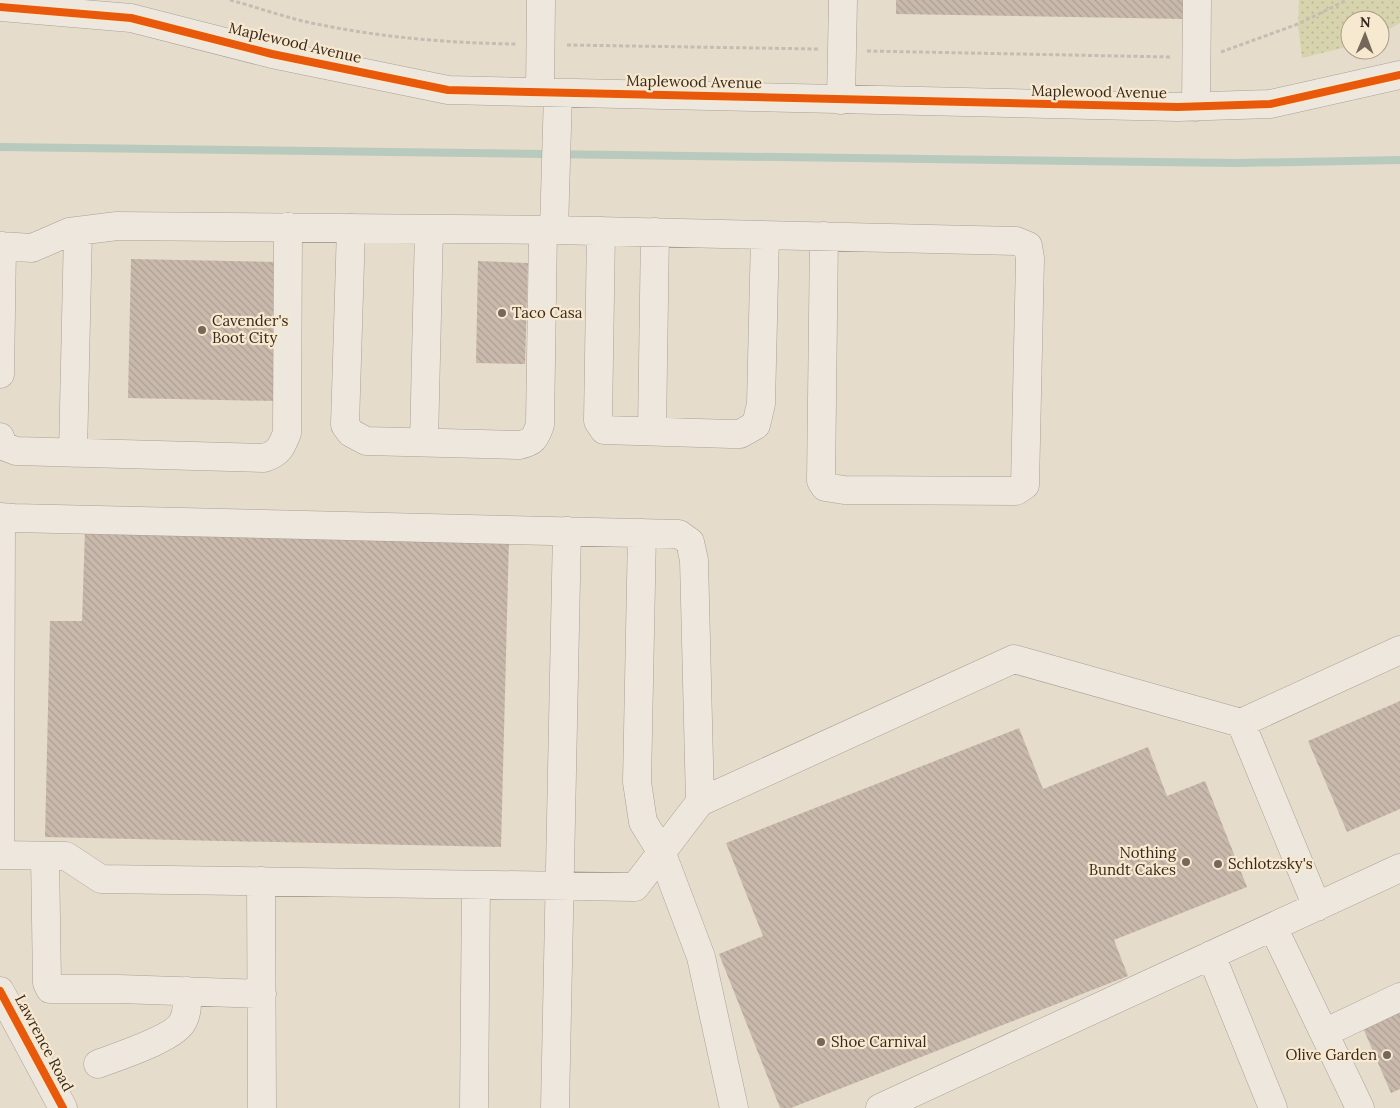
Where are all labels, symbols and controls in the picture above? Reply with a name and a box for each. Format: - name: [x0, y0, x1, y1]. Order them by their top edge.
- north arrow: [1340, 10, 1390, 60]
- text: N: [1360, 13, 1371, 31]
- street label: Maplewood Avenue: [227, 18, 363, 67]
- street label: Maplewood Avenue: [626, 71, 762, 92]
- street label: Maplewood Avenue: [1031, 81, 1167, 102]
- place label: Taco Casa: [512, 303, 583, 322]
- marker: Taco Casa: [496, 307, 508, 319]
- place label: Cavender's Boot City: [212, 311, 288, 347]
- marker: Cavender's Boot City: [196, 324, 208, 336]
- place label: Nothing Bundt Cakes: [1089, 843, 1177, 879]
- place label: Schlotzsky's: [1228, 854, 1313, 873]
- marker: Nothing Bundt Cakes: [1180, 856, 1192, 868]
- marker: Schlotzsky's: [1212, 858, 1224, 870]
- street label: Lawrence Road: [11, 991, 78, 1094]
- place label: Shoe Carnival: [831, 1032, 927, 1051]
- marker: Shoe Carnival: [815, 1036, 827, 1048]
- place label: Olive Garden: [1285, 1045, 1377, 1064]
- marker: Olive Garden: [1381, 1049, 1393, 1061]

